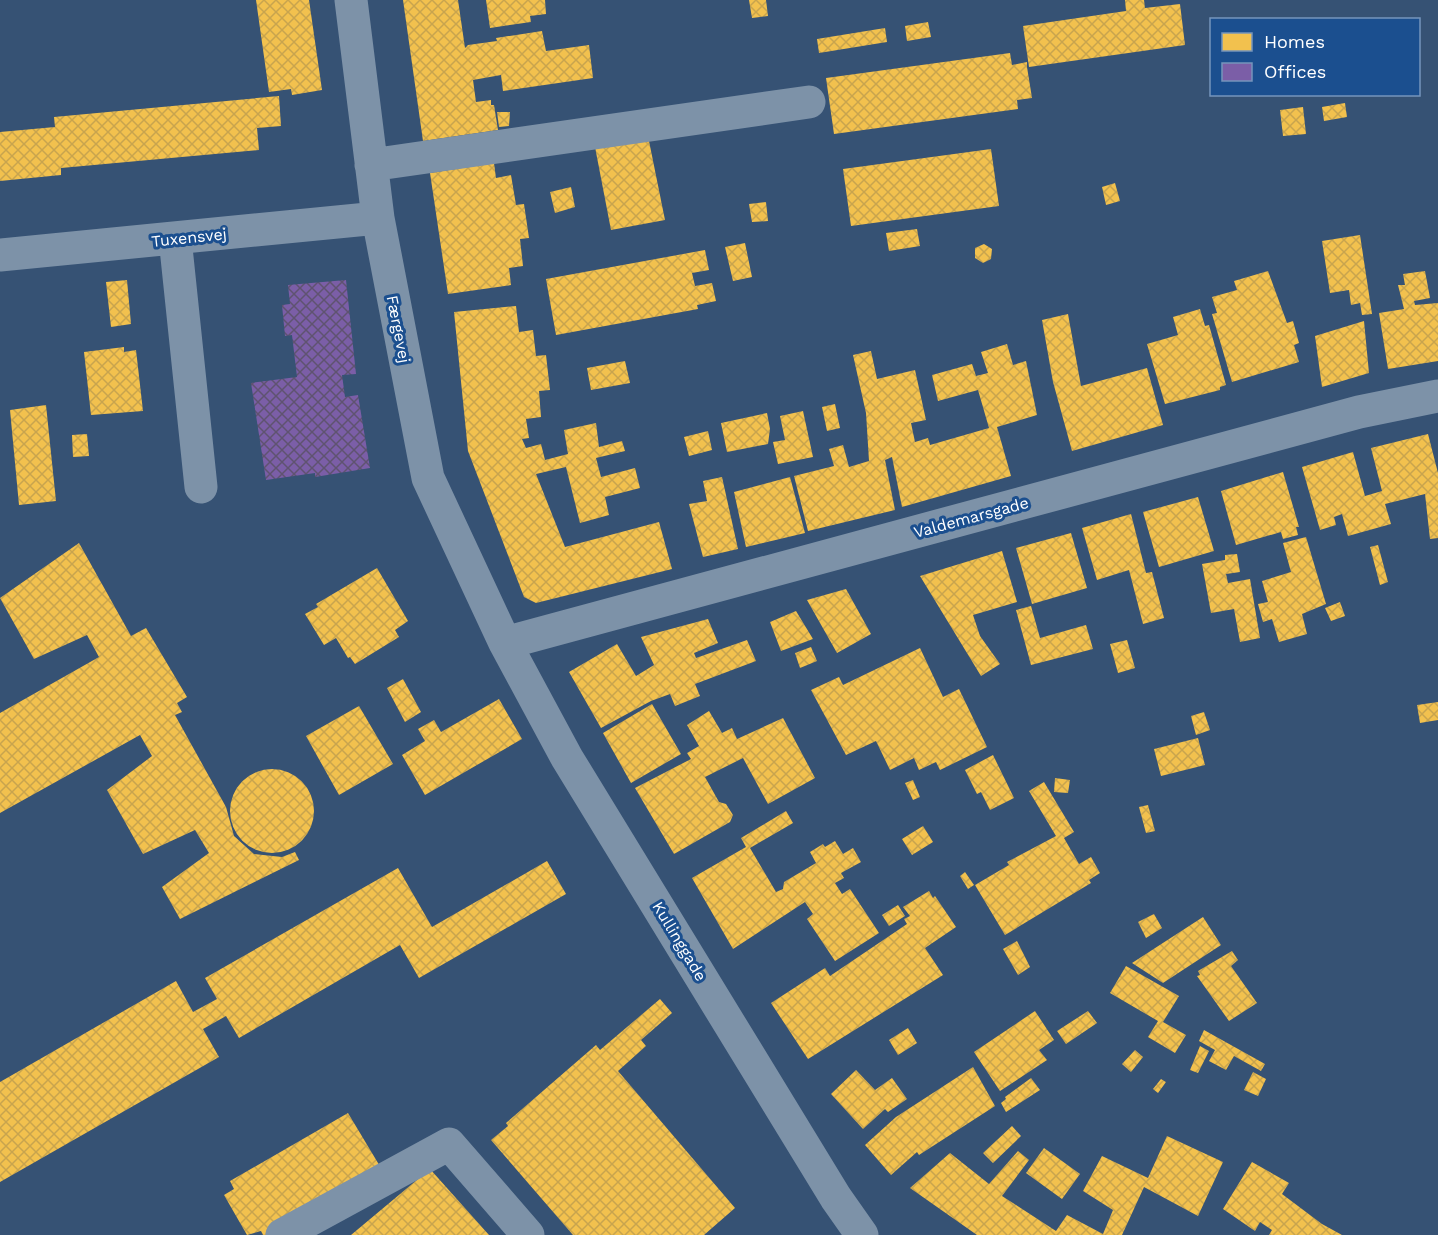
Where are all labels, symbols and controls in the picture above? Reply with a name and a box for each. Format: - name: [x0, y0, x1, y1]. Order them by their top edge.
- legend: [1210, 18, 1420, 96]
- text: Homes: [1264, 31, 1325, 52]
- text: Offices: [1264, 61, 1326, 82]
- street label: Tuxensvej: [150, 224, 228, 251]
- street label: Færgevej: [383, 294, 414, 365]
- street label: Valdemarsgade: [911, 493, 1031, 542]
- street label: Kullinggade: [648, 898, 711, 984]

